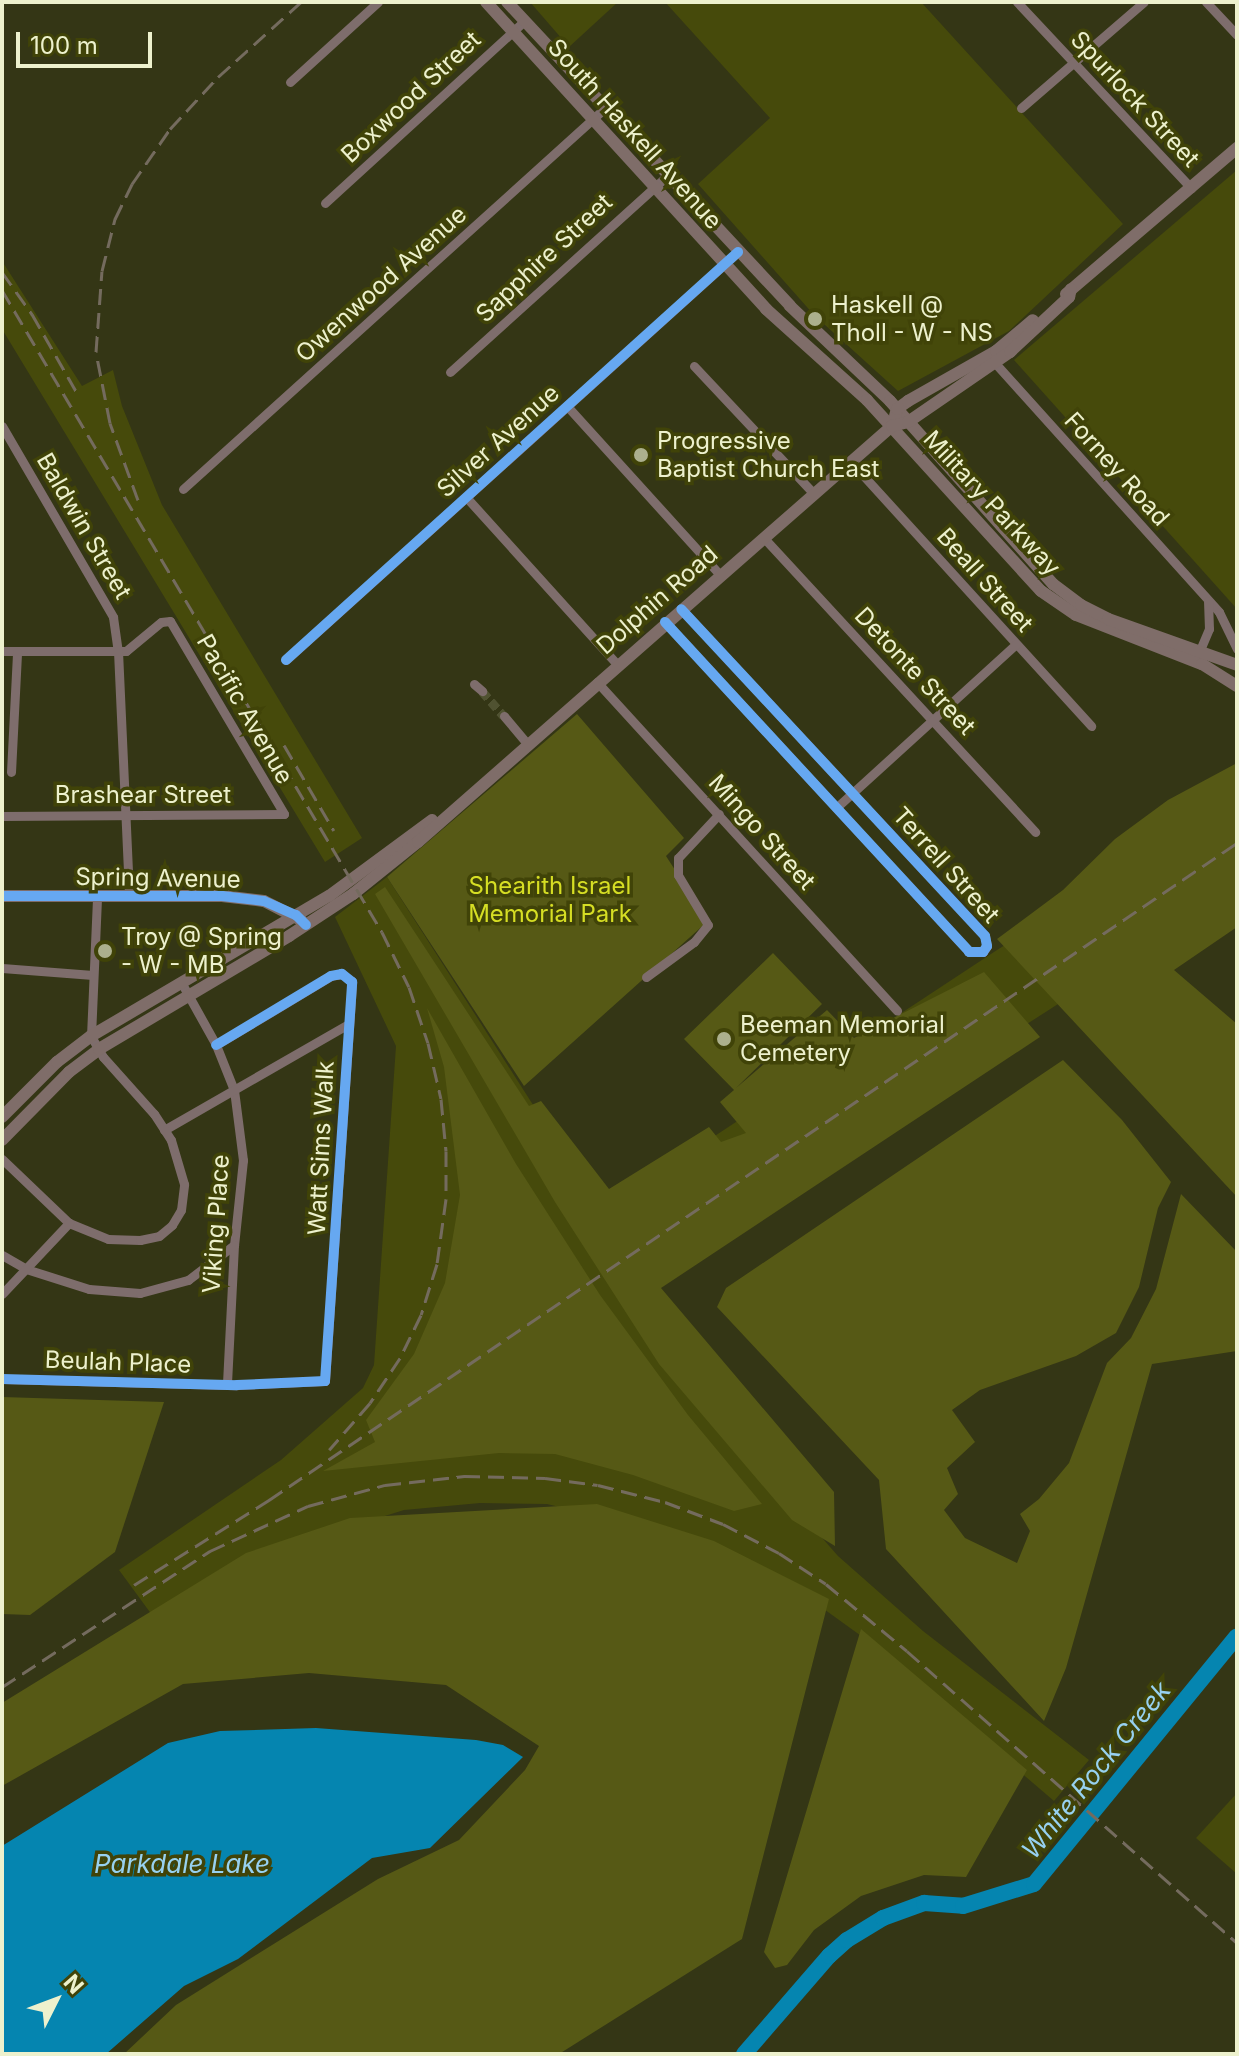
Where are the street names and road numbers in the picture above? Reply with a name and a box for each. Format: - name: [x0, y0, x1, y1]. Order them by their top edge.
- street label: Boxwood Street: [335, 25, 487, 169]
- street label: Spurlock Street: [1065, 25, 1205, 173]
- street label: South Haskell Avenue: [542, 33, 728, 235]
- street label: Sapphire Street: [470, 188, 618, 328]
- street label: Owenwood Avenue: [290, 200, 472, 368]
- street label: Silver Avenue: [431, 379, 565, 503]
- street label: Forney Road: [1059, 406, 1175, 532]
- street label: Military Parkway: [917, 424, 1067, 582]
- street label: Baldwin Street: [31, 448, 137, 604]
- street label: Beall Street: [931, 522, 1039, 638]
- street label: Dolphin Road: [591, 540, 723, 660]
- street label: Detonte Street: [849, 601, 981, 741]
- street label: Pacific Avenue: [191, 629, 299, 789]
- street label: Mingo Street: [703, 768, 821, 896]
- street label: Brashear Street: [55, 781, 231, 809]
- street label: Terrell Street: [887, 801, 1005, 929]
- street label: Spring Avenue: [75, 862, 241, 894]
- street label: Watt Sims Walk: [302, 1060, 340, 1236]
- street label: Viking Place: [197, 1154, 235, 1294]
- street label: Beulah Place: [44, 1345, 192, 1379]

